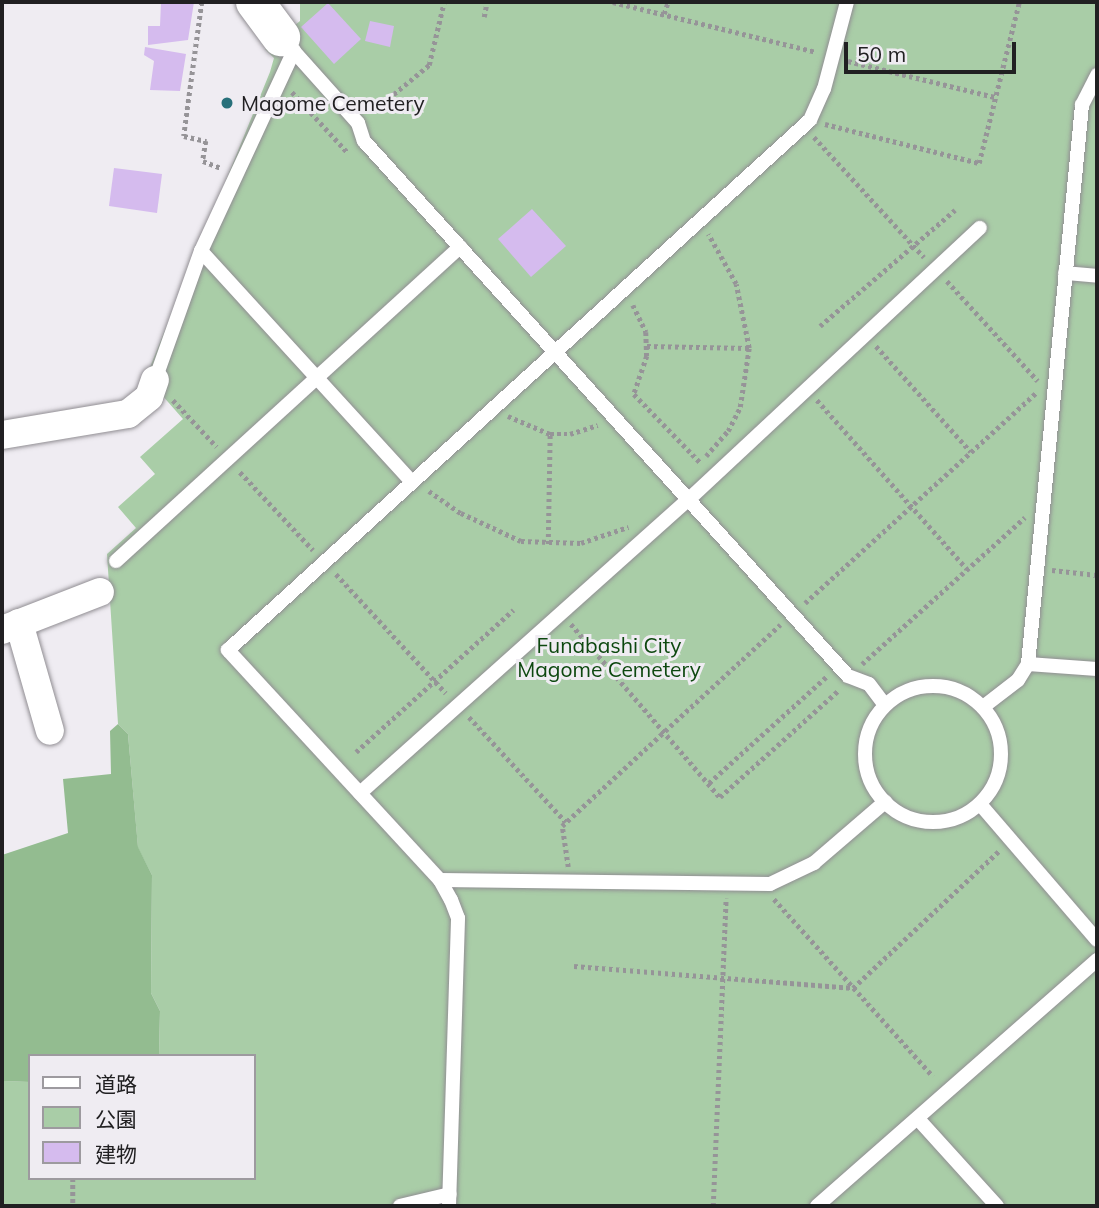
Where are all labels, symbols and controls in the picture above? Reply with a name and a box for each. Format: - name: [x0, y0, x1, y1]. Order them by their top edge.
- scale bar: [847, 28, 1018, 72]
- text: 50 m: [857, 41, 906, 67]
- place label: Magome Cemetery: [241, 90, 425, 116]
- marker: Magome Cemetery: [219, 95, 235, 111]
- park label: Funabashi City Magome Cemetery: [517, 632, 701, 682]
- legend: [28, 1054, 256, 1180]
- text: 道路: [95, 1071, 137, 1097]
- text: 公園: [95, 1106, 137, 1132]
- text: 建物: [95, 1141, 137, 1167]

